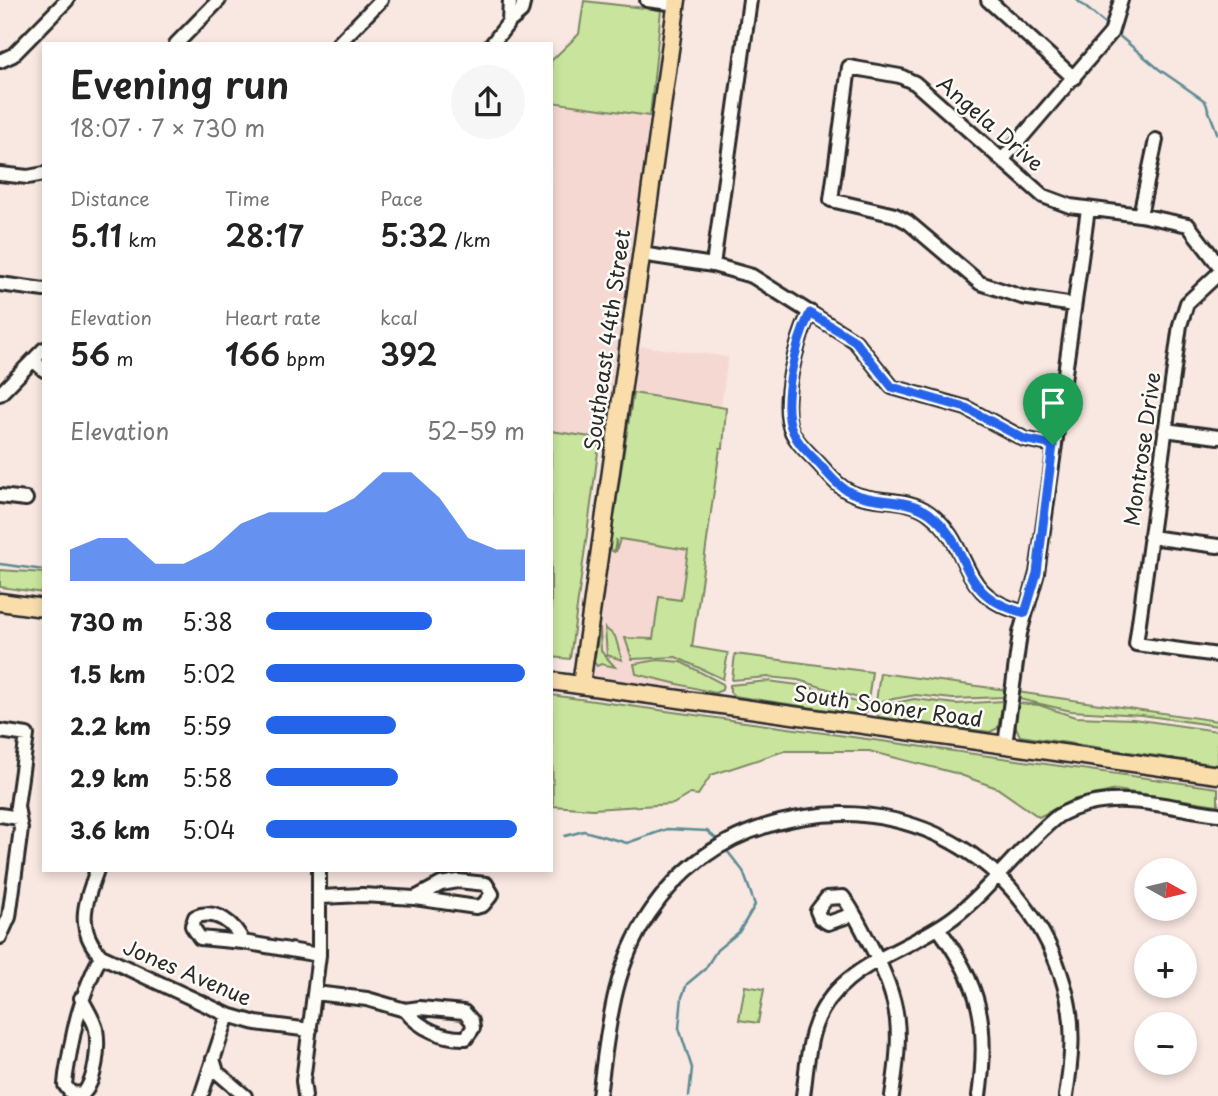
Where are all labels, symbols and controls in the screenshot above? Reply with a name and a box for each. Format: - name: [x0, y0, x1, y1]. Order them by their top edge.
- text: Evening run: [70, 55, 289, 112]
- button: share: [451, 65, 525, 139]
- street label: Angela Drive: [931, 67, 1052, 178]
- text: 18:07 · 7 × 730 m: [70, 110, 265, 145]
- text: Distance: [70, 184, 150, 212]
- text: Time: [225, 184, 270, 212]
- text: Pace: [380, 184, 423, 212]
- text: 5.11: [70, 212, 122, 257]
- text: 28:17: [225, 212, 304, 257]
- text: 5:32: [380, 212, 448, 257]
- text: km: [122, 225, 157, 253]
- text: /km: [448, 225, 491, 253]
- street label: Southeast 44th Street: [575, 227, 637, 452]
- text: Elevation: [70, 303, 152, 331]
- text: Heart rate: [225, 303, 321, 331]
- text: kcal: [380, 303, 418, 331]
- text: 56: [70, 331, 110, 376]
- text: 166: [225, 331, 280, 376]
- text: 392: [380, 331, 437, 376]
- text: m: [110, 344, 134, 372]
- text: bpm: [280, 344, 326, 372]
- street label: Montrose Drive: [1114, 370, 1168, 528]
- pin: [1023, 373, 1083, 445]
- icon: arrive: [1034, 384, 1072, 422]
- text: Elevation: [70, 413, 169, 448]
- text: 52–59 m: [427, 413, 525, 448]
- text: 730 m: [70, 604, 143, 639]
- text: 5:38: [182, 604, 233, 639]
- text: 1.5 km: [70, 656, 146, 691]
- text: 5:02: [182, 656, 236, 691]
- street label: South Sooner Road: [792, 676, 985, 734]
- text: 2.2 km: [70, 708, 151, 743]
- text: 5:59: [182, 708, 232, 743]
- text: 2.9 km: [70, 760, 149, 795]
- text: 5:58: [182, 760, 233, 795]
- text: 3.6 km: [70, 812, 150, 847]
- text: 5:04: [182, 812, 235, 847]
- north arrow: [1134, 858, 1197, 920]
- map controls: [1134, 858, 1197, 1075]
- street label: Jones Avenue: [119, 930, 257, 1013]
- button: +: [1134, 935, 1197, 998]
- button: −: [1134, 1012, 1197, 1075]

